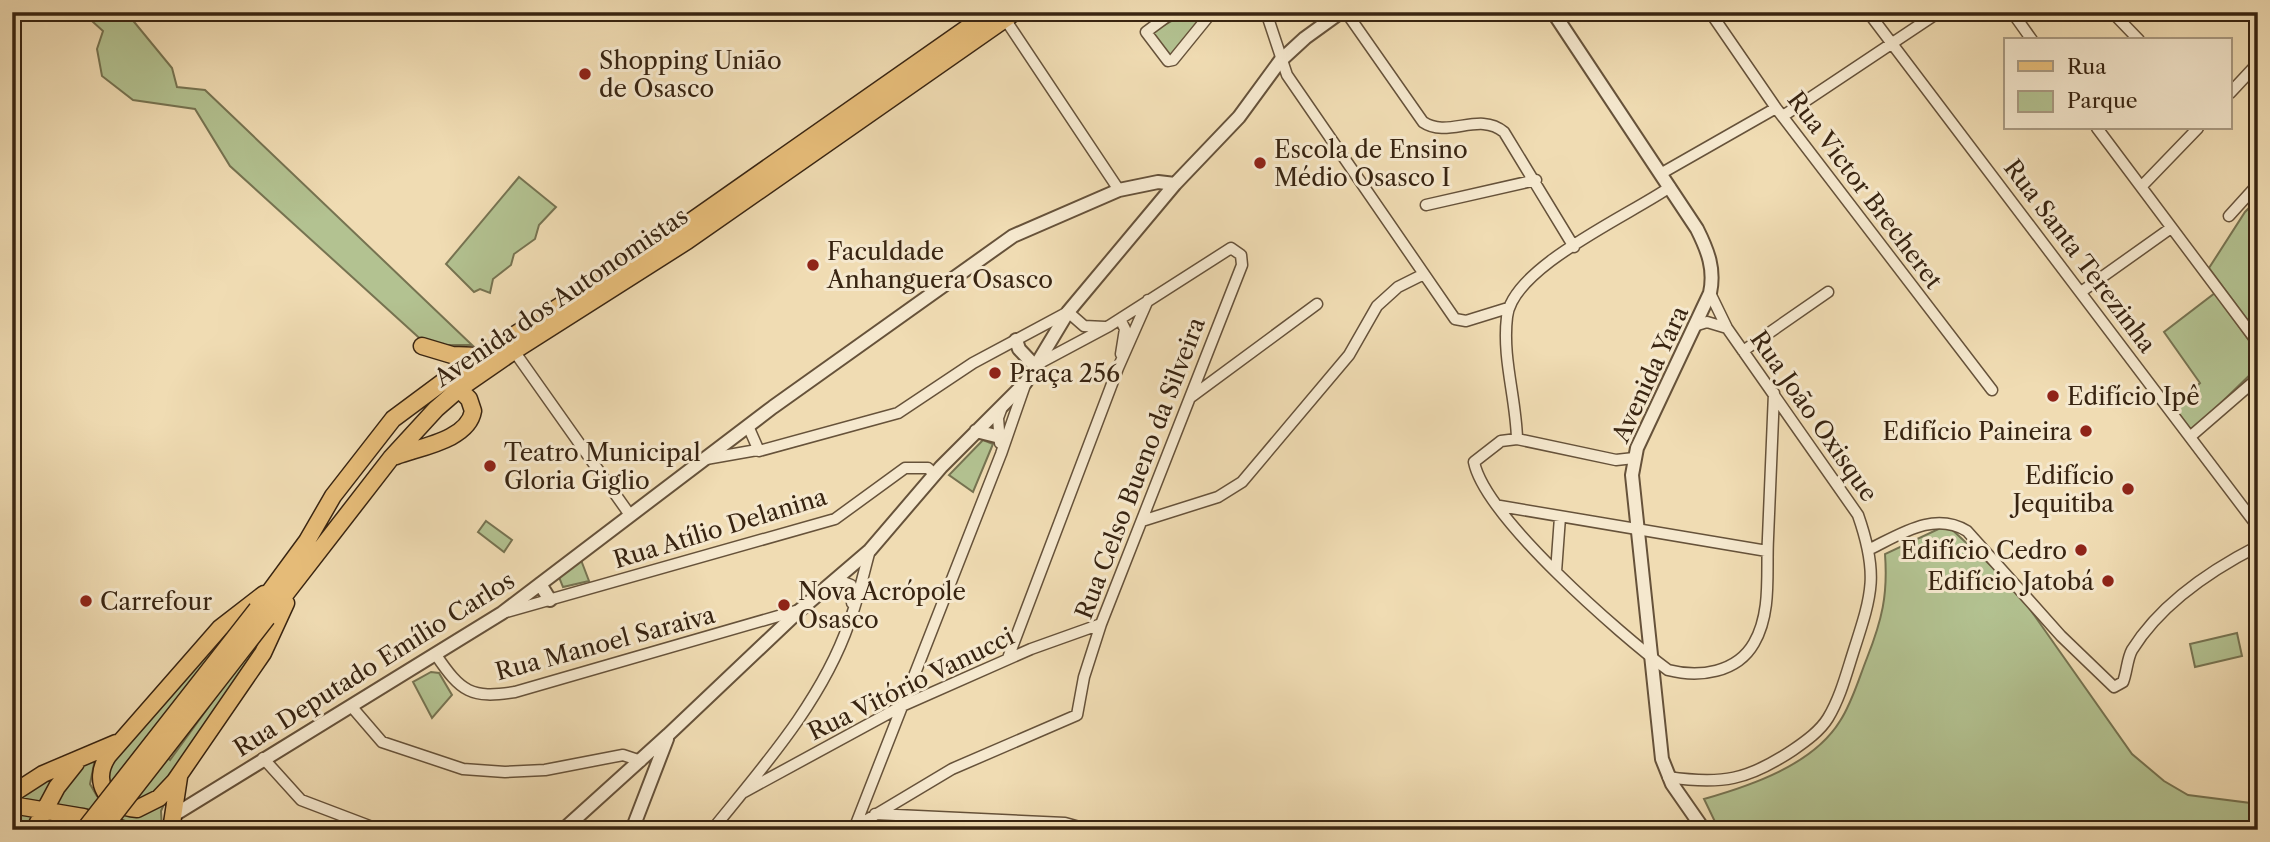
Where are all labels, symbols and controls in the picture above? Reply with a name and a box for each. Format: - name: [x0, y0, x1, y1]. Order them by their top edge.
- legend: [2004, 38, 2232, 130]
- place label: Shopping União de Osasco: [599, 46, 782, 103]
- text: Rua: [2067, 54, 2107, 79]
- marker: Shopping União de Osasco: [577, 66, 593, 82]
- street label: Rua Victor Brecheret: [1781, 86, 1949, 295]
- text: Parque: [2067, 88, 2138, 113]
- place label: Escola de Ensino Médio Osasco I: [1274, 135, 1468, 192]
- street label: Rua Santa Terezinha: [1998, 154, 2162, 359]
- marker: Escola de Ensino Médio Osasco I: [1252, 155, 1268, 171]
- street label: Avenida dos Autonomistas: [428, 201, 693, 393]
- place label: Faculdade Anhanguera Osasco: [826, 237, 1053, 294]
- marker: Faculdade Anhanguera Osasco: [805, 257, 821, 273]
- street label: Avenida Yara: [1605, 301, 1694, 448]
- street label: Rua Celso Bueno da Silveira: [1069, 313, 1211, 623]
- street label: Rua João Oxisque: [1744, 325, 1884, 507]
- place label: Praça 256: [1009, 359, 1120, 388]
- marker: Praça 256: [987, 365, 1003, 381]
- place label: Edifício Ipê: [2067, 382, 2200, 411]
- marker: Edifício Ipê: [2045, 388, 2061, 404]
- place label: Edifício Paineira: [1882, 417, 2072, 446]
- marker: Edifício Paineira: [2078, 423, 2094, 439]
- place label: Teatro Municipal Gloria Giglio: [504, 438, 701, 495]
- marker: Teatro Municipal Gloria Giglio: [482, 458, 498, 474]
- place label: Edifício Jequitiba: [2009, 461, 2114, 518]
- marker: Edifício Jequitiba: [2120, 481, 2136, 497]
- street label: Rua Atílio Delanina: [610, 482, 831, 574]
- place label: Edifício Cedro: [1900, 536, 2067, 565]
- marker: Edifício Cedro: [2073, 542, 2089, 558]
- street label: Rua Deputado Emílio Carlos: [228, 565, 520, 763]
- place label: Edifício Jatobá: [1927, 567, 2094, 596]
- marker: Edifício Jatobá: [2100, 573, 2116, 589]
- place label: Nova Acrópole Osasco: [798, 577, 966, 634]
- place label: Carrefour: [100, 587, 212, 616]
- marker: Carrefour: [78, 593, 94, 609]
- marker: Nova Acrópole Osasco: [776, 597, 792, 613]
- street label: Rua Manoel Saraiva: [492, 600, 718, 686]
- street label: Rua Vitório Vanucci: [803, 621, 1019, 747]

